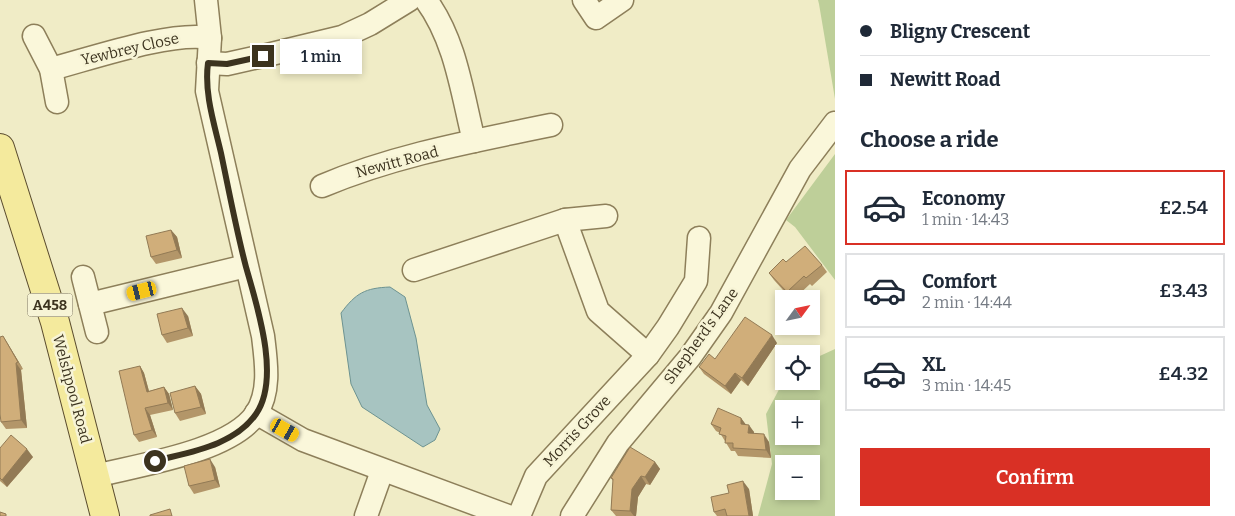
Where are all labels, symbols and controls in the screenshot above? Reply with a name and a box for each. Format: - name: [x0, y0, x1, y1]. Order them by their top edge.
- text: Bligny Crescent: [890, 20, 1030, 43]
- street label: Yewbrey Close: [79, 29, 181, 69]
- callout: 1 min: [280, 38, 363, 74]
- route end: [252, 45, 274, 67]
- text: 1 min: [301, 47, 341, 66]
- text: Newitt Road: [890, 68, 1000, 91]
- text: Choose a ride: [860, 126, 999, 153]
- street label: Newitt Road: [354, 142, 441, 182]
- icon: car: [862, 185, 907, 230]
- text: Economy: [922, 187, 1005, 210]
- text: £2.54: [1159, 196, 1208, 219]
- text: 1 min · 14:43: [922, 210, 1009, 229]
- icon: car: [862, 268, 907, 313]
- text: Comfort: [922, 270, 997, 293]
- text: £3.43: [1159, 279, 1208, 302]
- car: [125, 280, 158, 302]
- street label: Shepherd's Lane: [660, 284, 742, 388]
- north arrow: [775, 290, 820, 335]
- map controls: [775, 290, 820, 500]
- text: 2 min · 14:44: [922, 293, 1012, 312]
- road number: A458: [28, 294, 72, 316]
- street label: Welshpool Road: [49, 333, 95, 446]
- button: locate: [775, 345, 820, 390]
- icon: car: [862, 351, 907, 396]
- text: XL: [922, 353, 946, 376]
- text: £4.32: [1158, 362, 1208, 385]
- text: 3 min · 14:45: [922, 376, 1011, 395]
- street label: Morris Grove: [539, 392, 615, 470]
- button: +: [775, 400, 820, 445]
- car: [268, 416, 301, 444]
- button: Confirm: [860, 448, 1210, 506]
- route start: [144, 450, 166, 472]
- button: −: [775, 455, 820, 500]

